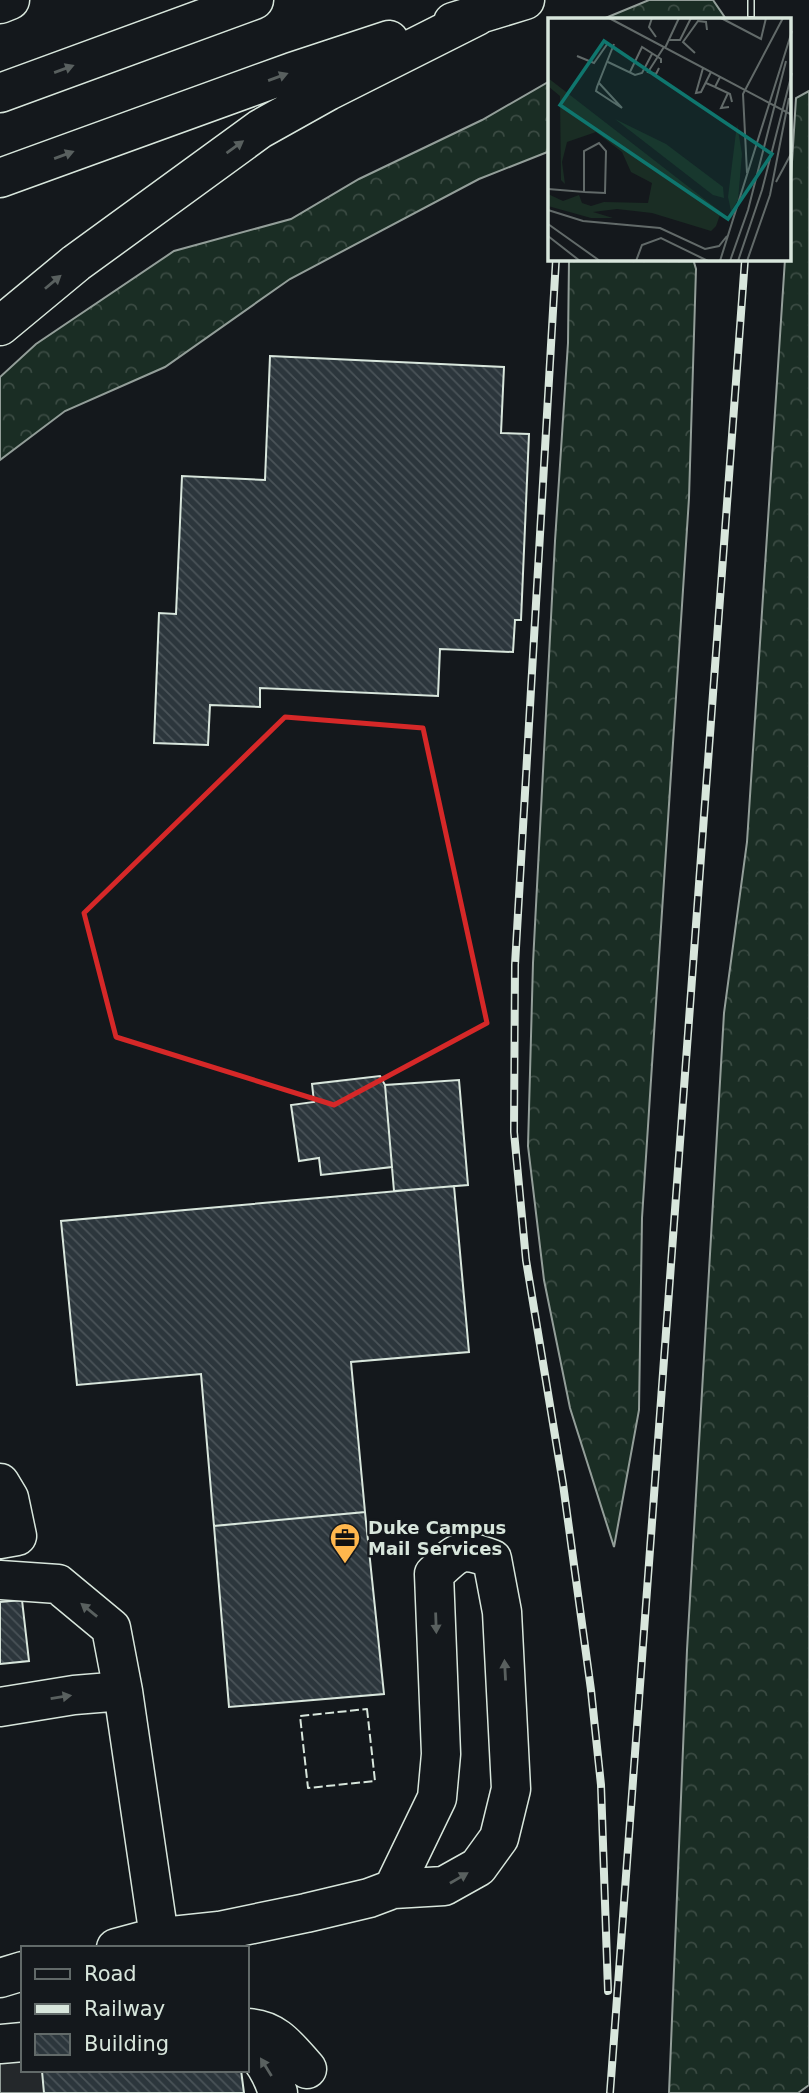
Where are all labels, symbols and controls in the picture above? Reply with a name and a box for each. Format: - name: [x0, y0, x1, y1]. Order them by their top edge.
- inset map: [548, 18, 792, 261]
- one-way arrow: [53, 63, 74, 74]
- one-way arrow: [267, 71, 288, 82]
- one-way arrow: [226, 140, 245, 154]
- one-way arrow: [54, 149, 75, 160]
- one-way arrow: [44, 275, 61, 290]
- place label: Duke Campus Mail Services: [368, 1517, 506, 1559]
- office icon: Duke Campus Mail Services: [328, 1521, 362, 1565]
- one-way arrow: [81, 1603, 98, 1618]
- one-way arrow: [431, 1612, 442, 1634]
- one-way arrow: [499, 1659, 510, 1681]
- one-way arrow: [50, 1691, 72, 1702]
- one-way arrow: [449, 1871, 468, 1884]
- legend: [21, 1946, 248, 2072]
- text: Road: [84, 1962, 137, 1986]
- text: Railway: [84, 1997, 165, 2021]
- text: Building: [84, 2032, 169, 2056]
- one-way arrow: [259, 2058, 272, 2077]

